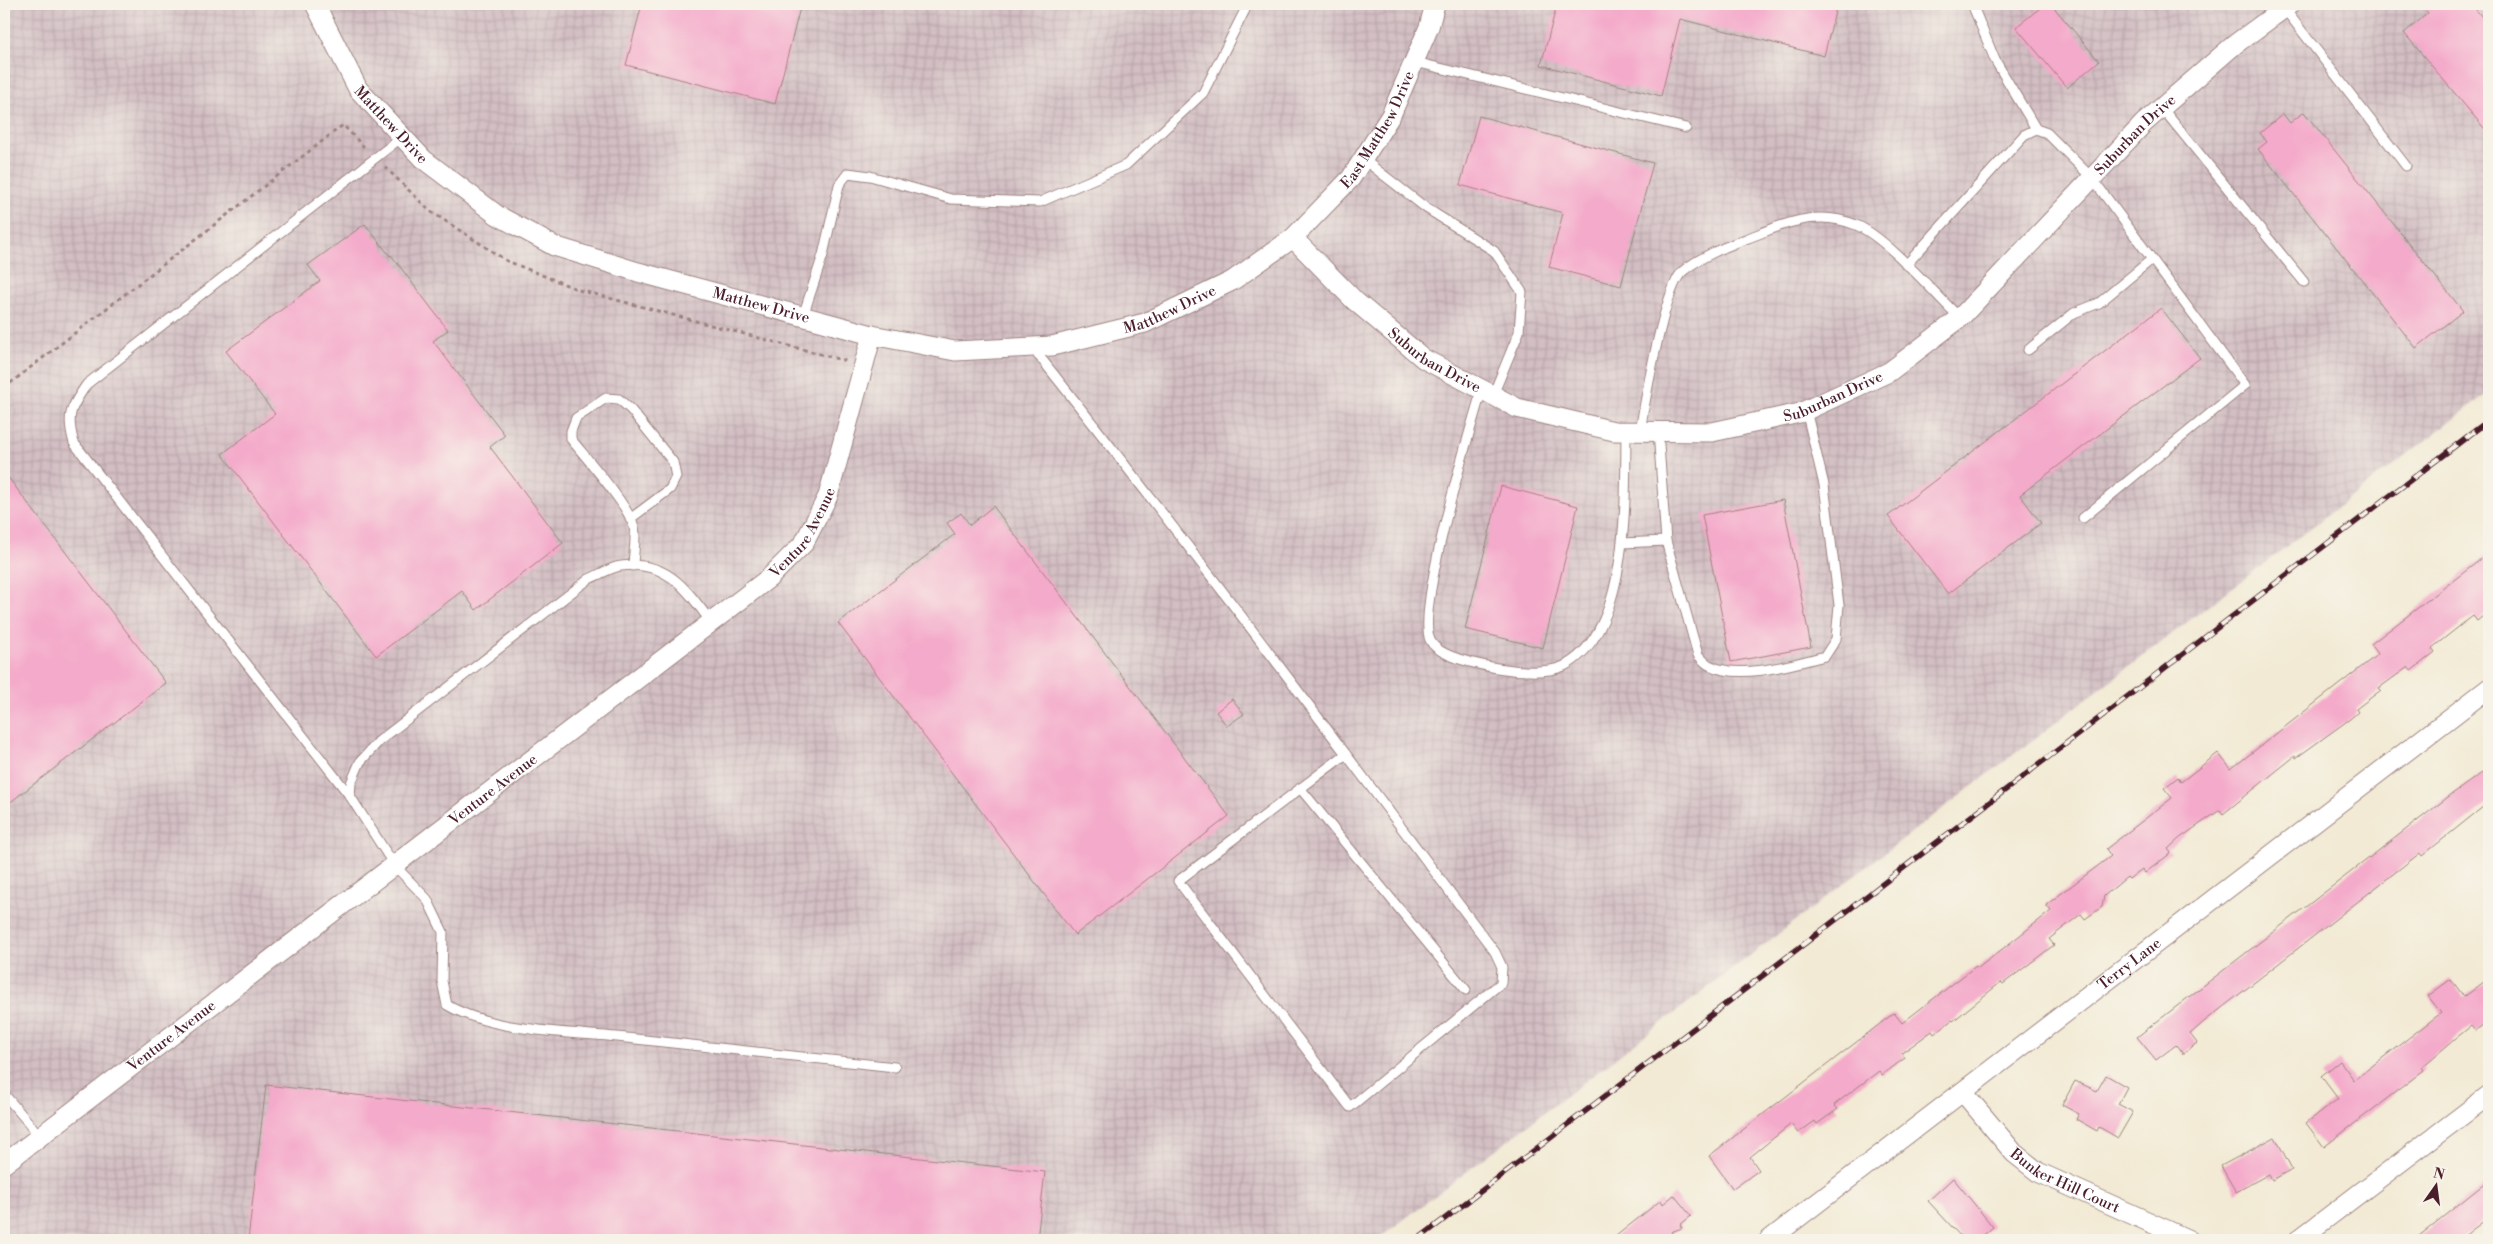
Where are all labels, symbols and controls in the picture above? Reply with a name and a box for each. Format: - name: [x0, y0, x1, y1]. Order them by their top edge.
- street label: East Matthew Drive: [1336, 68, 1418, 193]
- street label: Matthew Drive: [350, 82, 432, 168]
- street label: Suburban Drive: [2090, 90, 2180, 179]
- street label: Matthew Drive: [1121, 281, 1219, 338]
- street label: Matthew Drive: [711, 283, 812, 327]
- street label: Suburban Drive: [1384, 323, 1484, 397]
- street label: Suburban Drive: [1781, 367, 1886, 426]
- street label: Venture Avenue: [765, 486, 839, 582]
- street label: Venture Avenue: [444, 750, 541, 830]
- street label: Terry Lane: [2094, 933, 2165, 994]
- street label: Venture Avenue: [123, 996, 220, 1076]
- street label: Bunker Hill Court: [2006, 1144, 2123, 1217]
- north arrow: [2410, 1162, 2460, 1212]
- text: N: [2431, 1164, 2446, 1184]

